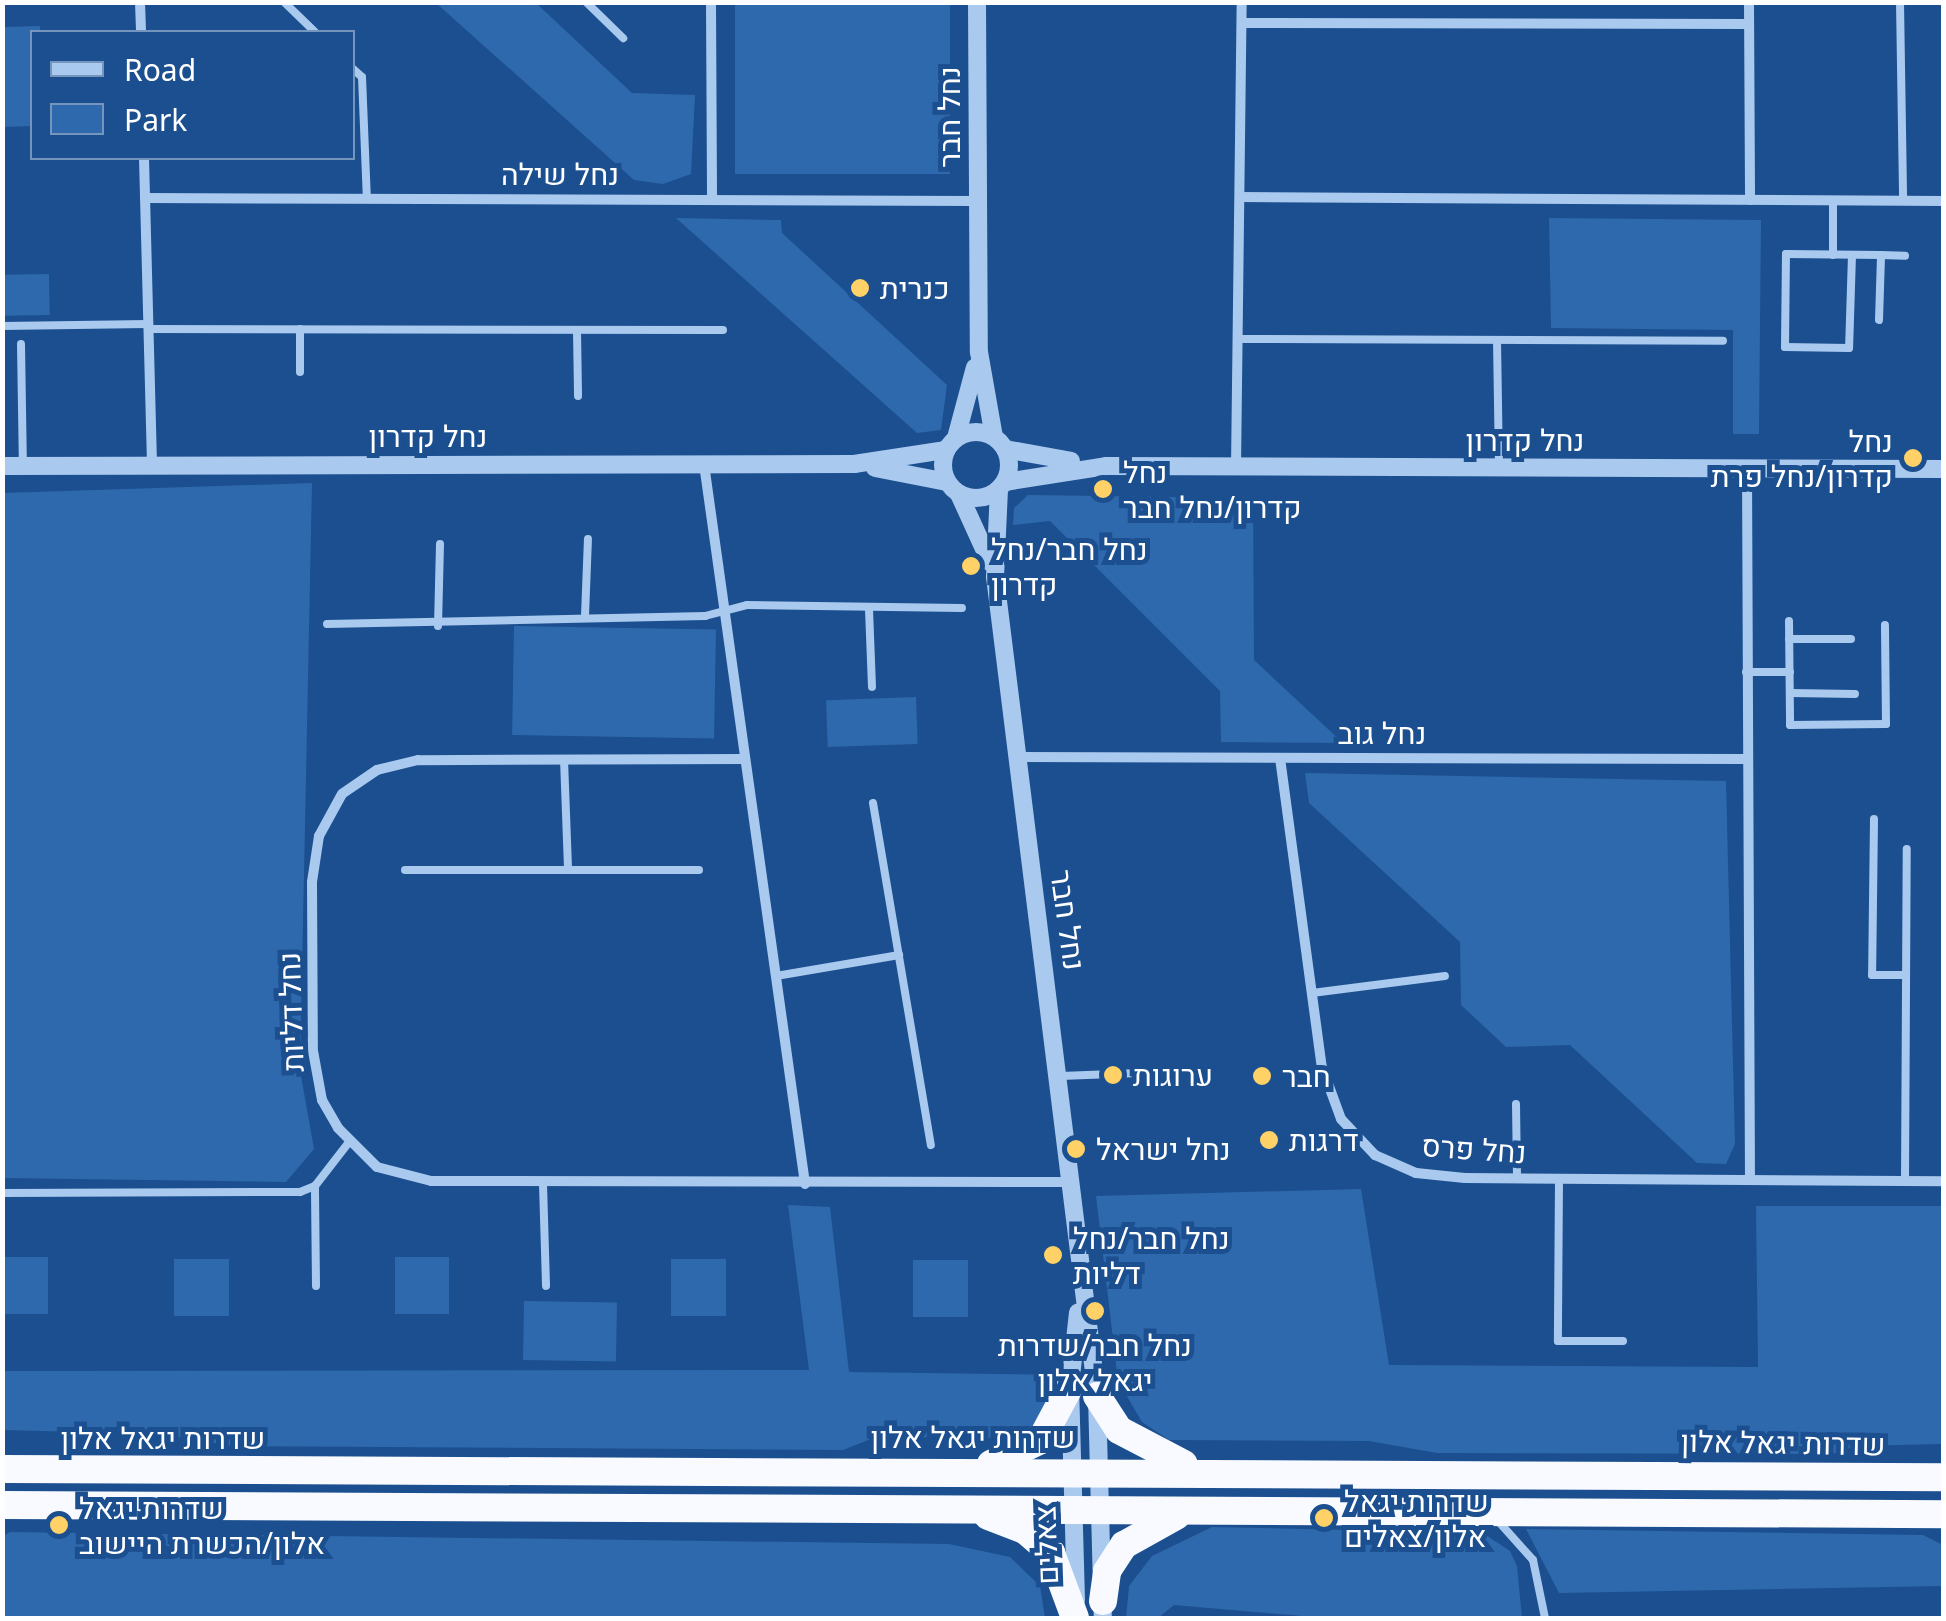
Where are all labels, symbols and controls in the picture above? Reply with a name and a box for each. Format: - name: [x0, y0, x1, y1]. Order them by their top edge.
- legend: [30, 30, 355, 160]
- text: Road: [124, 49, 196, 90]
- street label: נחל חבר: [931, 66, 967, 168]
- text: Park: [124, 99, 187, 140]
- street label: נחל שילה: [501, 156, 619, 192]
- place label: כנרית: [880, 270, 950, 306]
- marker: כנרית: [849, 277, 871, 299]
- street label: נחל קדרון: [369, 418, 487, 454]
- street label: נחל קדרון: [1466, 422, 1584, 458]
- place label: נחל קדרון/נחל פרת: [1711, 423, 1893, 494]
- marker: נחל קדרון/נחל פרת: [1902, 447, 1924, 469]
- place label: נחל קדרון/נחל חבר: [1123, 454, 1302, 524]
- marker: נחל קדרון/נחל חבר: [1092, 478, 1114, 500]
- place label: נחל חבר/נחל קדרון: [991, 531, 1148, 602]
- marker: נחל חבר/נחל קדרון: [960, 555, 982, 577]
- street label: נחל גוב: [1338, 715, 1426, 751]
- street label: נחל חבר: [1043, 867, 1093, 973]
- street label: נחל דליות: [271, 951, 311, 1073]
- place label: ערוגות: [1133, 1057, 1213, 1093]
- place label: חבר: [1282, 1058, 1331, 1094]
- marker: ערוגות: [1102, 1064, 1124, 1086]
- marker: חבר: [1251, 1065, 1273, 1087]
- place label: דרגות: [1289, 1122, 1359, 1158]
- street label: נחל פרס: [1420, 1127, 1528, 1171]
- marker: דרגות: [1258, 1129, 1280, 1151]
- place label: נחל ישראל: [1096, 1131, 1231, 1167]
- marker: נחל ישראל: [1065, 1138, 1087, 1160]
- place label: נחל חבר/נחל דליות: [1073, 1220, 1230, 1290]
- marker: נחל חבר/נחל דליות: [1042, 1244, 1064, 1266]
- marker: נחל חבר/שדרות יגאל אלון: [1084, 1300, 1106, 1322]
- place label: נחל חבר/שדרות יגאל אלון: [998, 1327, 1192, 1398]
- street label: שדרות יגאל אלון: [871, 1419, 1075, 1455]
- street label: שדרות יגאל אלון: [61, 1420, 265, 1456]
- street label: שדרות יגאל אלון: [1680, 1423, 1886, 1463]
- place label: שדרות יגאל אלון/צאלים: [1344, 1483, 1489, 1554]
- place label: שדרות יגאל אלון/הכשרת היישוב: [79, 1490, 325, 1560]
- street label: צאלים: [1027, 1505, 1065, 1585]
- marker: שדרות יגאל אלון/צאלים: [1313, 1507, 1335, 1529]
- marker: שדרות יגאל אלון/הכשרת היישוב: [48, 1514, 70, 1536]

